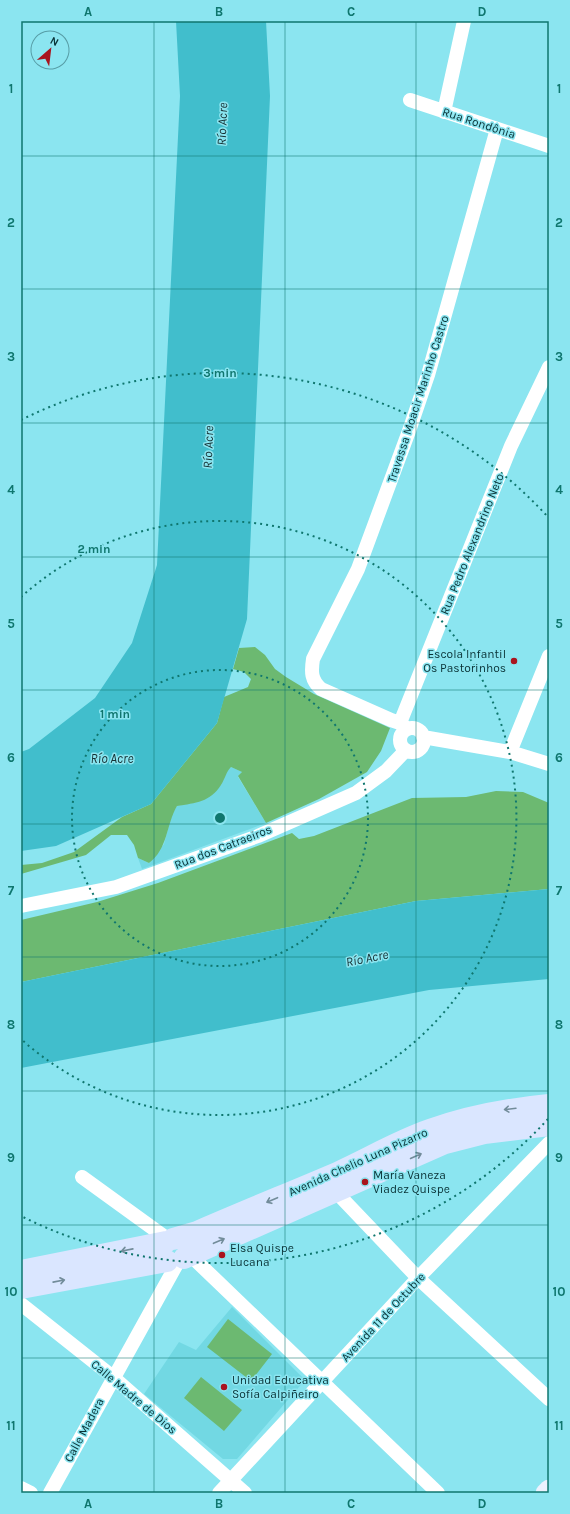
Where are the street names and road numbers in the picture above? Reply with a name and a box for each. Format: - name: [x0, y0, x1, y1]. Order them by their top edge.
- street label: Rua Rondônia: [441, 105, 517, 141]
- street label: Travessa Moacir Marinho Castro: [384, 314, 452, 484]
- street label: Rua Pedro Alexandrino Neto: [437, 471, 507, 617]
- street label: Rua dos Catraeiros: [172, 822, 274, 872]
- street label: Avenida Chelio Luna Pizarro: [286, 1125, 430, 1199]
- street label: Avenida 11 de Octubre: [338, 1270, 428, 1364]
- street label: Calle Madre de Dios: [88, 1357, 180, 1437]
- street label: Calle Madera: [61, 1396, 107, 1464]

